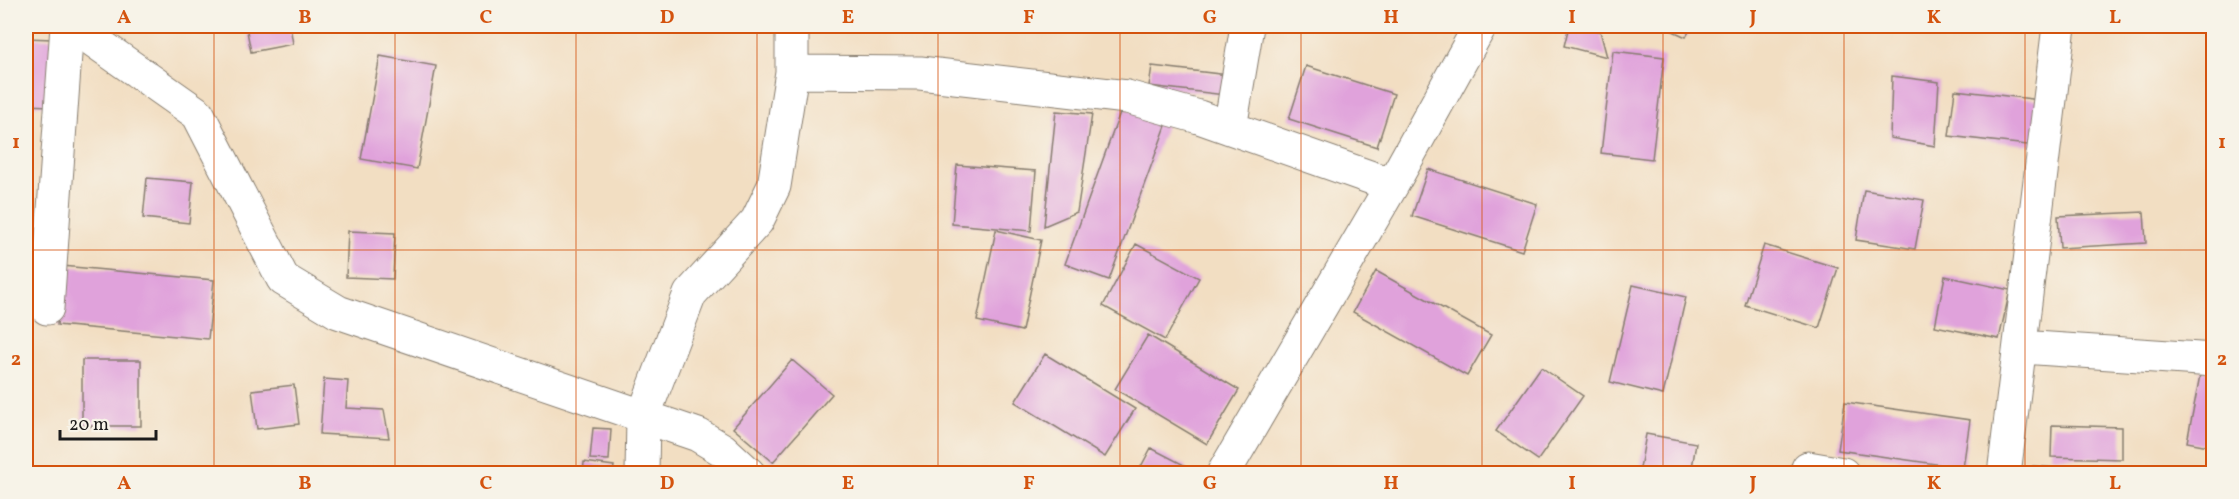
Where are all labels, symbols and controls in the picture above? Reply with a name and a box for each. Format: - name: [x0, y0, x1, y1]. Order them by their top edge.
- text: A: [117, 4, 131, 32]
- text: B: [298, 4, 312, 32]
- text: C: [480, 4, 493, 32]
- text: D: [660, 4, 674, 32]
- text: E: [842, 4, 854, 32]
- text: F: [1023, 4, 1035, 32]
- text: G: [1203, 4, 1217, 32]
- text: H: [1383, 4, 1399, 32]
- text: I: [1568, 4, 1576, 32]
- text: J: [1748, 4, 1757, 32]
- text: K: [1927, 4, 1942, 32]
- text: L: [2109, 4, 2121, 32]
- text: 1: [12, 129, 20, 157]
- text: 1: [2218, 129, 2226, 157]
- text: 2: [11, 346, 21, 374]
- text: 2: [2217, 346, 2227, 374]
- scale bar: [60, 403, 156, 441]
- text: 20 m: [69, 413, 109, 438]
- text: A: [117, 470, 131, 498]
- text: B: [298, 470, 312, 498]
- text: C: [480, 470, 493, 498]
- text: D: [660, 470, 674, 498]
- text: E: [842, 470, 854, 498]
- text: F: [1023, 470, 1035, 498]
- text: G: [1203, 470, 1217, 498]
- text: H: [1383, 470, 1399, 498]
- text: I: [1568, 470, 1576, 498]
- text: J: [1748, 470, 1757, 498]
- text: K: [1927, 470, 1942, 498]
- text: L: [2109, 470, 2121, 498]

